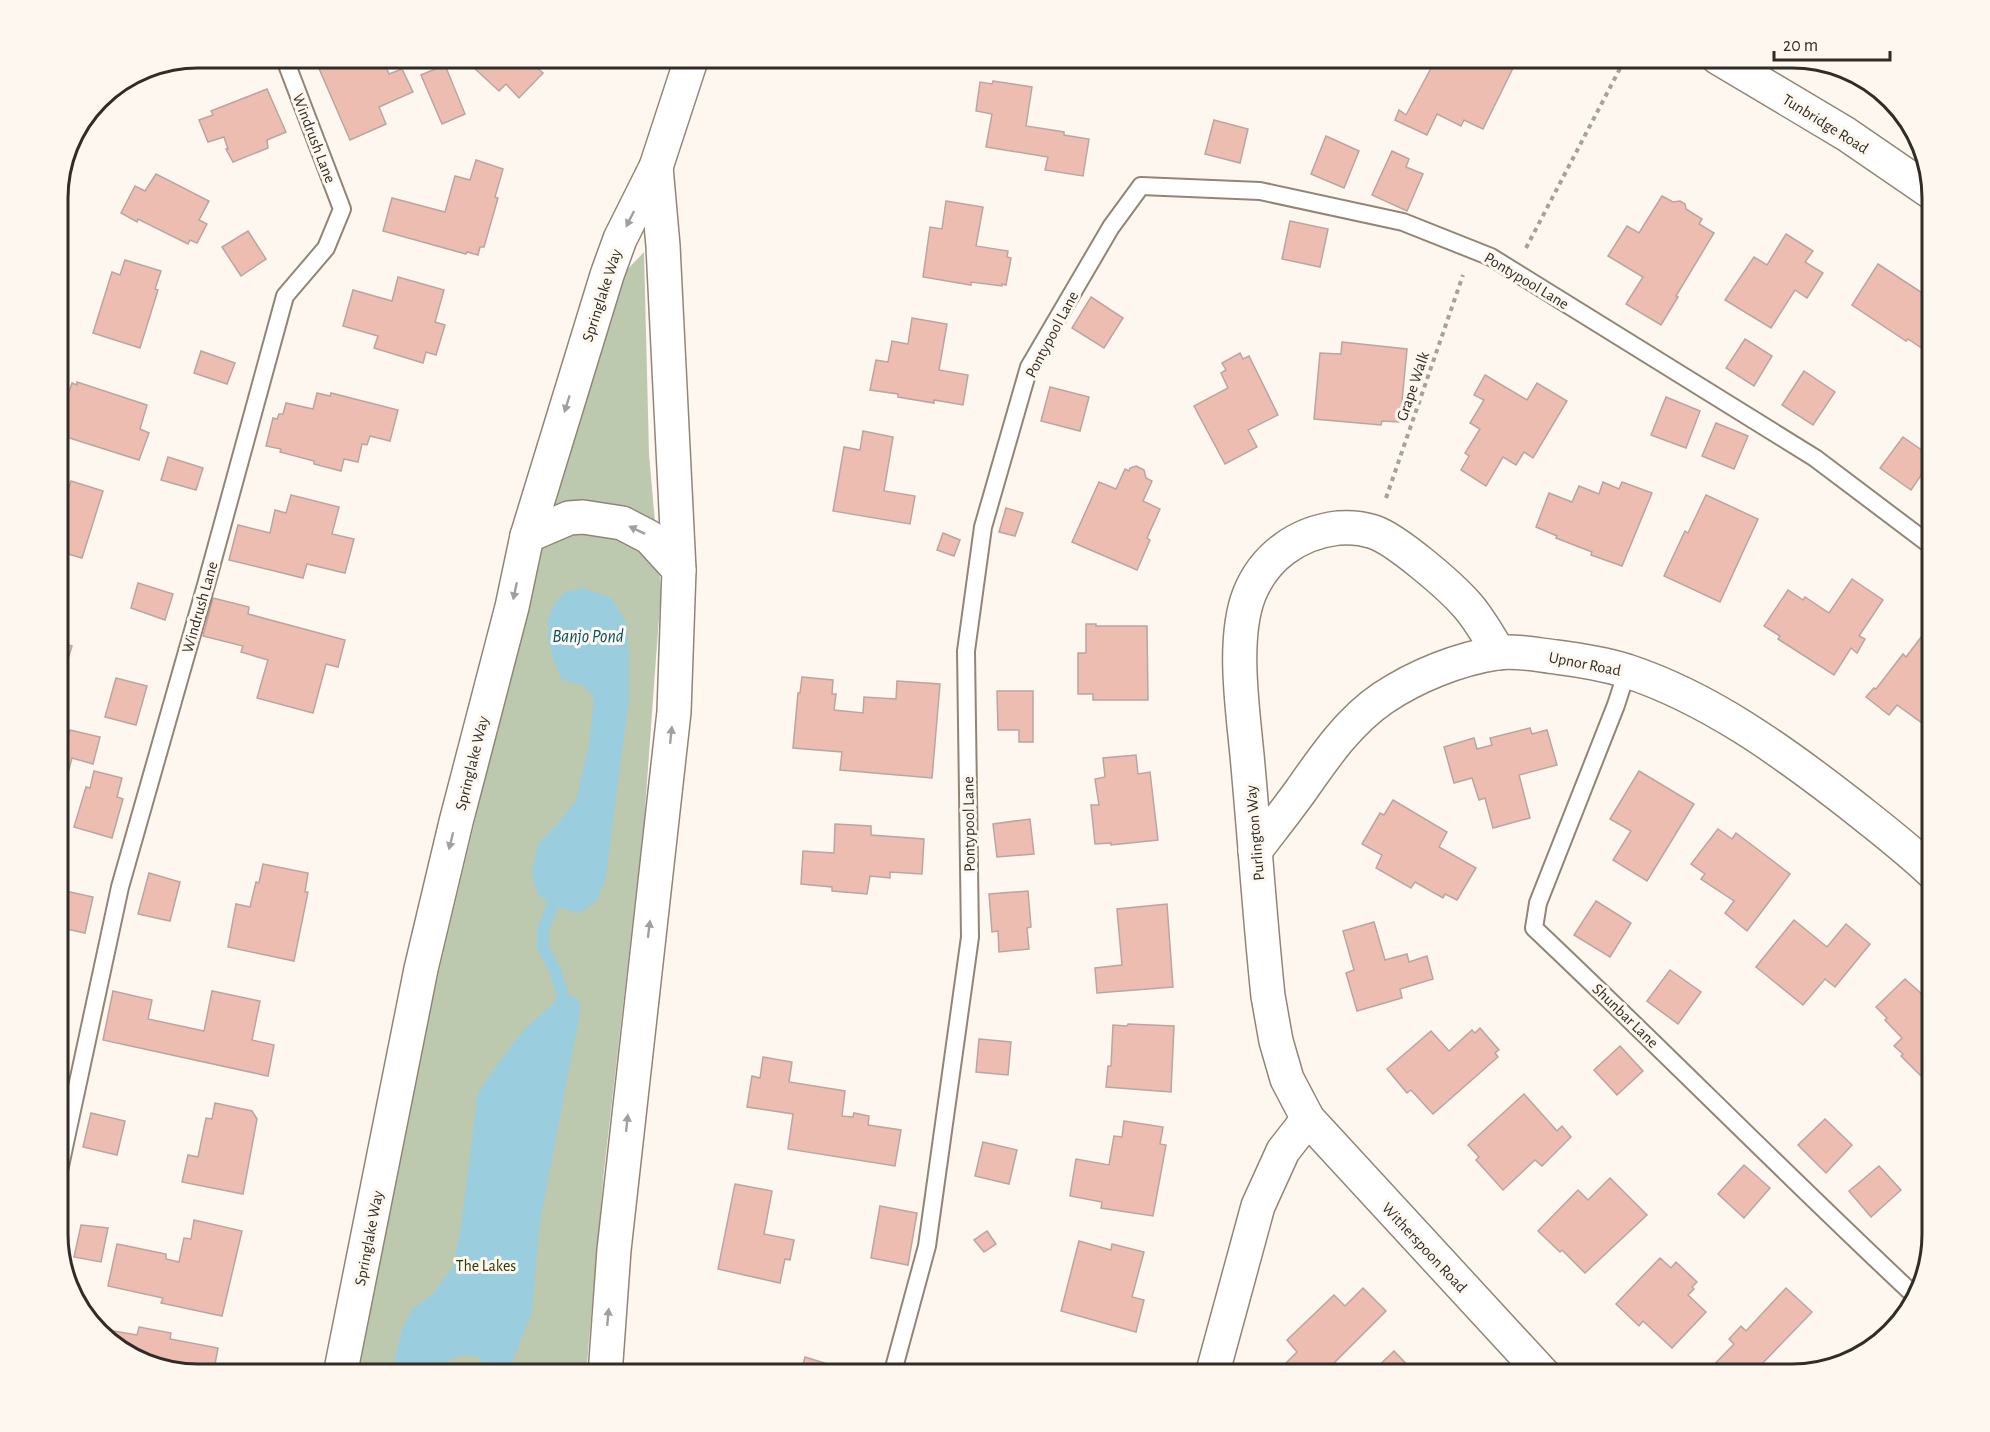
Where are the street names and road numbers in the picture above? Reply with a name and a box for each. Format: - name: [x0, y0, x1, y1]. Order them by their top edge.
- street label: Windrush Lane: [290, 91, 338, 185]
- street label: Tunbridge Road: [1780, 91, 1871, 157]
- street label: Springlake Way: [579, 247, 625, 344]
- street label: Pontypool Lane: [1481, 249, 1572, 313]
- street label: Pontypool Lane: [1022, 289, 1082, 381]
- street label: Grape Walk: [1394, 349, 1432, 423]
- street label: Windrush Lane: [179, 560, 221, 655]
- street label: Upnor Road: [1547, 649, 1622, 679]
- street label: Springlake Way: [453, 714, 492, 812]
- street label: Pontypool Lane: [960, 776, 979, 872]
- street label: Purlington Way: [1243, 784, 1268, 881]
- street label: Shunbar Lane: [1589, 981, 1661, 1051]
- street label: Springlake Way: [352, 1189, 387, 1287]
- street label: Witherspoon Road: [1379, 1200, 1470, 1296]

